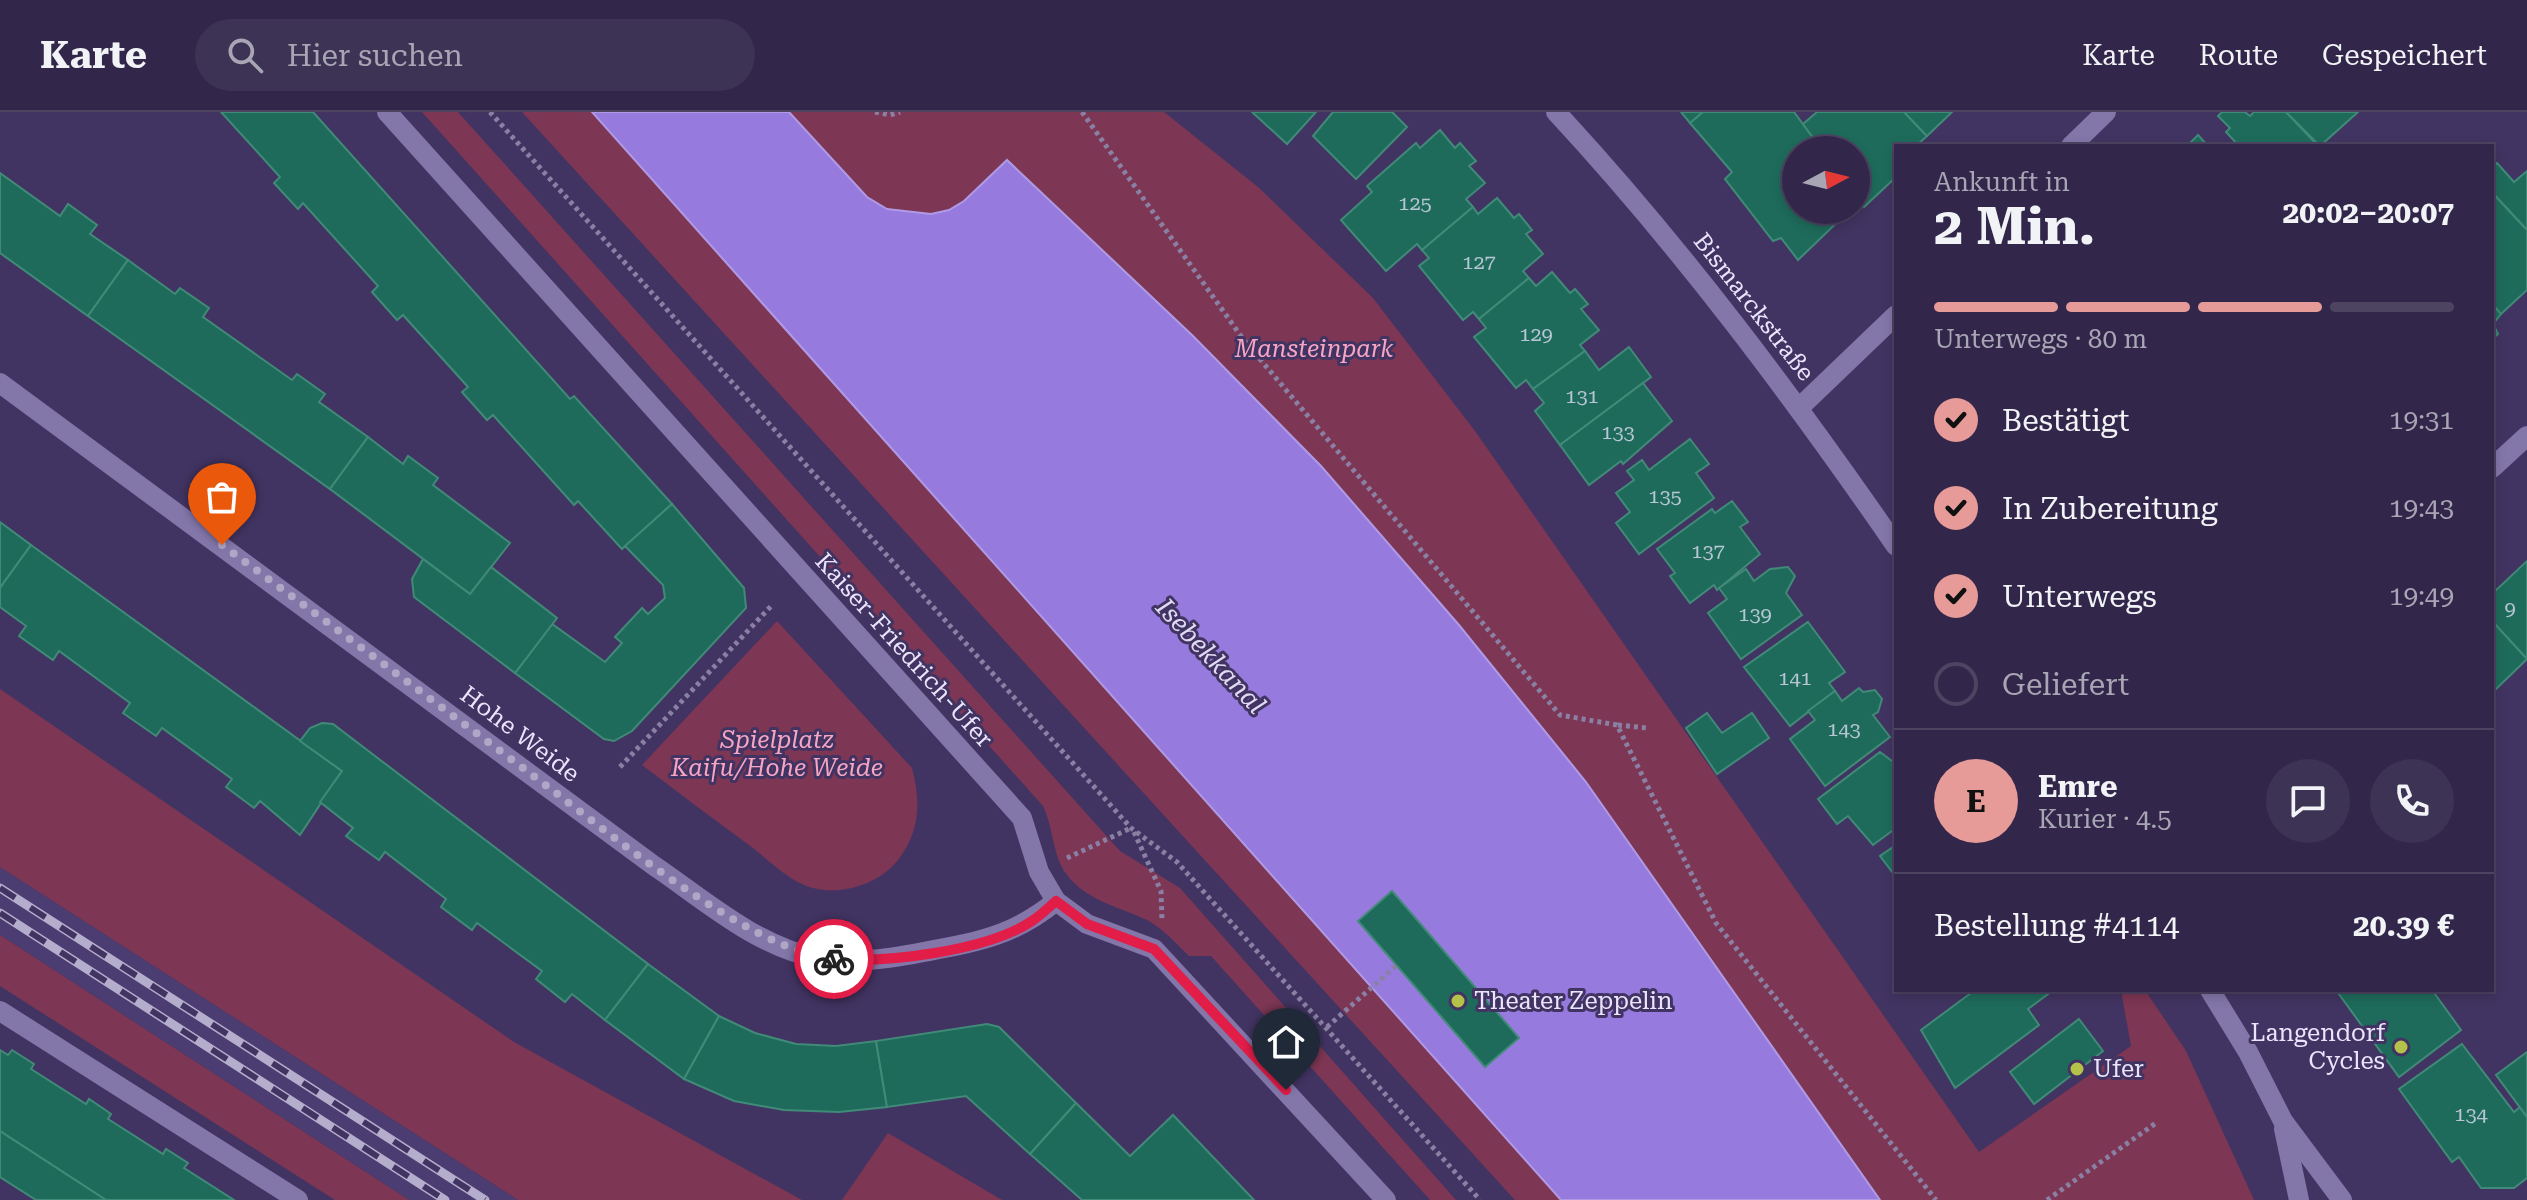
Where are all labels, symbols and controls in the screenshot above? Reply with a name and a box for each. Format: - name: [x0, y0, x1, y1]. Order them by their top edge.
- search box: [195, 19, 755, 91]
- text: Karte: [40, 33, 147, 77]
- icon: search: [223, 33, 267, 77]
- text: Hier suchen: [287, 38, 463, 73]
- text: Karte: [2082, 39, 2155, 72]
- text: Route: [2199, 39, 2278, 72]
- text: Gespeichert: [2322, 39, 2487, 72]
- north arrow: [1782, 136, 1870, 224]
- map controls: [1782, 136, 1870, 224]
- text: Ankunft in: [1934, 167, 2070, 197]
- house number: 125: [1398, 191, 1432, 215]
- text: 20:02–20:07: [2282, 195, 2454, 230]
- text: 2 Min.: [1934, 196, 2095, 257]
- street label: Bismarckstraße: [1688, 228, 1820, 386]
- house number: 127: [1462, 250, 1496, 274]
- house number: 129: [1519, 322, 1553, 346]
- text: Unterwegs · 80 m: [1934, 324, 2147, 354]
- park label: Mansteinpark: [1234, 335, 1393, 363]
- house number: 131: [1565, 384, 1599, 408]
- icon: check: [1934, 398, 1978, 442]
- text: Bestätigt: [2002, 403, 2129, 438]
- text: 19:31: [2389, 405, 2454, 435]
- house number: 133: [1601, 420, 1635, 444]
- pin: [188, 463, 256, 545]
- icon: bag: [200, 475, 244, 519]
- house number: 135: [1648, 484, 1682, 508]
- icon: check: [1934, 486, 1978, 530]
- text: In Zubereitung: [2002, 491, 2218, 526]
- text: 19:43: [2389, 493, 2454, 523]
- house number: 137: [1691, 539, 1725, 563]
- street label: Kaiser-Friedrich-Ufer: [809, 547, 999, 753]
- icon: check: [1934, 574, 1978, 618]
- text: Unterwegs: [2002, 579, 2157, 614]
- text: 19:49: [2389, 581, 2454, 611]
- water label: Isebekkanal: [1149, 592, 1272, 720]
- house number: 9: [2504, 596, 2516, 620]
- house number: 139: [1738, 602, 1772, 626]
- house number: 141: [1778, 666, 1812, 690]
- text: Geliefert: [2002, 667, 2129, 702]
- street label: Hohe Weide: [455, 680, 585, 788]
- house number: 143: [1827, 717, 1861, 741]
- park label: Spielplatz Kaifu/Hohe Weide: [670, 726, 883, 782]
- button: chat: [2266, 759, 2350, 843]
- button: phone: [2370, 759, 2454, 843]
- text: Emre: [2038, 769, 2118, 804]
- text: E: [1966, 784, 1986, 819]
- text: Kurier · 4.5: [2038, 804, 2172, 834]
- text: Bestellung #4114: [1934, 908, 2179, 943]
- text: 20.39 €: [2353, 908, 2454, 943]
- courier: [794, 919, 874, 999]
- icon: bike: [812, 937, 856, 981]
- place label: Theater Zeppelin: [1474, 987, 1672, 1015]
- marker: Theater Zeppelin: [1449, 992, 1467, 1010]
- pin: [1252, 1008, 1320, 1090]
- place label: Langendorf Cycles: [2250, 1019, 2386, 1075]
- icon: home: [1264, 1020, 1308, 1064]
- marker: Langendorf Cycles: [2392, 1038, 2410, 1056]
- place label: Ufer: [2093, 1055, 2144, 1083]
- marker: Ufer: [2068, 1060, 2086, 1078]
- house number: 134: [2454, 1102, 2489, 1126]

